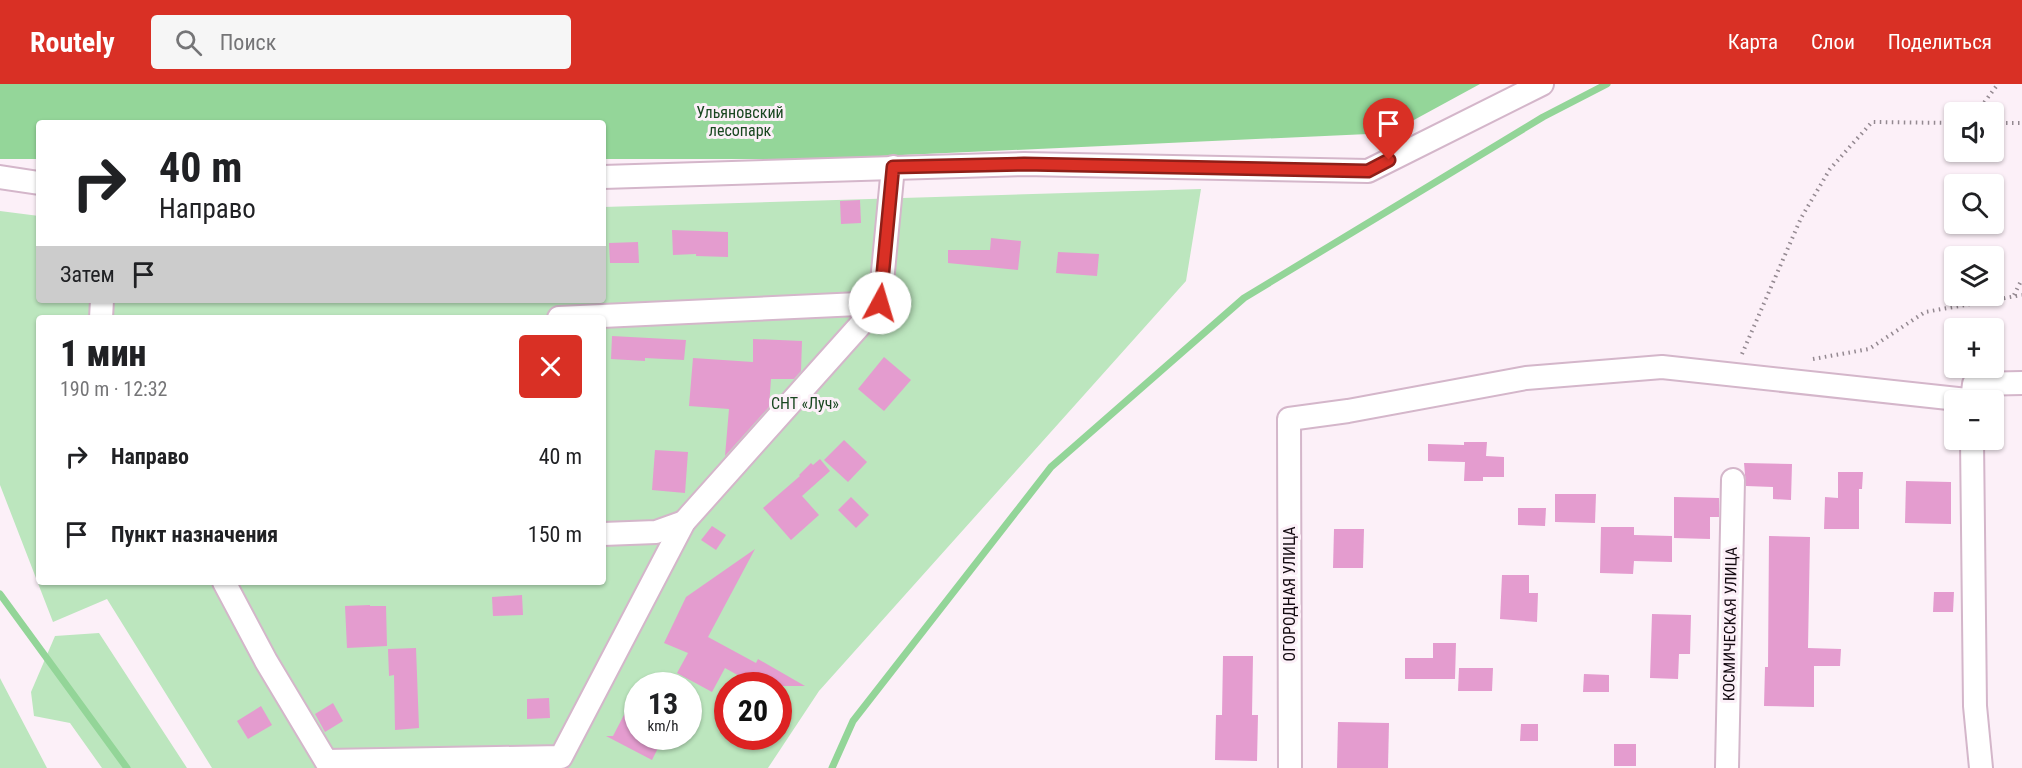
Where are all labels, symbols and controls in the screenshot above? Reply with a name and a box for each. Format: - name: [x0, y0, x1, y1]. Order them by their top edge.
- search box: [151, 15, 571, 69]
- text: Routely: [30, 26, 115, 59]
- icon: search: [172, 26, 205, 59]
- text: Поиск: [220, 30, 276, 55]
- text: Карта: [1728, 30, 1778, 54]
- text: Слои: [1811, 30, 1855, 54]
- text: Поделиться: [1888, 30, 1992, 54]
- pin: [1363, 98, 1414, 160]
- map controls: [1944, 102, 2004, 450]
- button: sound: [1944, 102, 2004, 162]
- park label: Ульяновский лесопарк: [696, 103, 784, 140]
- icon: arrive: [1372, 107, 1405, 140]
- text: 40 m: [159, 143, 242, 192]
- icon: right: [60, 144, 138, 222]
- button: search: [1944, 174, 2004, 234]
- text: Направо: [159, 193, 256, 225]
- button: layers: [1944, 246, 2004, 306]
- icon: arrive: [127, 258, 160, 291]
- text: Затем: [60, 262, 115, 287]
- position arrow: [848, 271, 912, 335]
- button: +: [1944, 318, 2004, 378]
- text: 1 мин: [60, 333, 146, 375]
- button: close: [519, 335, 582, 398]
- text: 190 m · 12:32: [60, 377, 167, 401]
- button: −: [1944, 390, 2004, 450]
- park label: СНТ «Луч»: [771, 394, 839, 413]
- icon: right: [60, 440, 93, 473]
- text: Направо: [111, 444, 189, 469]
- text: 40 m: [539, 444, 582, 469]
- icon: arrive: [60, 518, 93, 551]
- text: Пункт назначения: [111, 522, 278, 547]
- text: 150 m: [528, 522, 582, 547]
- street label: ОГОРОДНАЯ УЛИЦА: [1280, 527, 1299, 661]
- street label: КОСМИЧЕСКАЯ УЛИЦА: [1719, 547, 1741, 701]
- speed limit sign: 20: [714, 672, 792, 750]
- text: 13: [648, 686, 678, 721]
- text: km/h: [648, 717, 678, 735]

